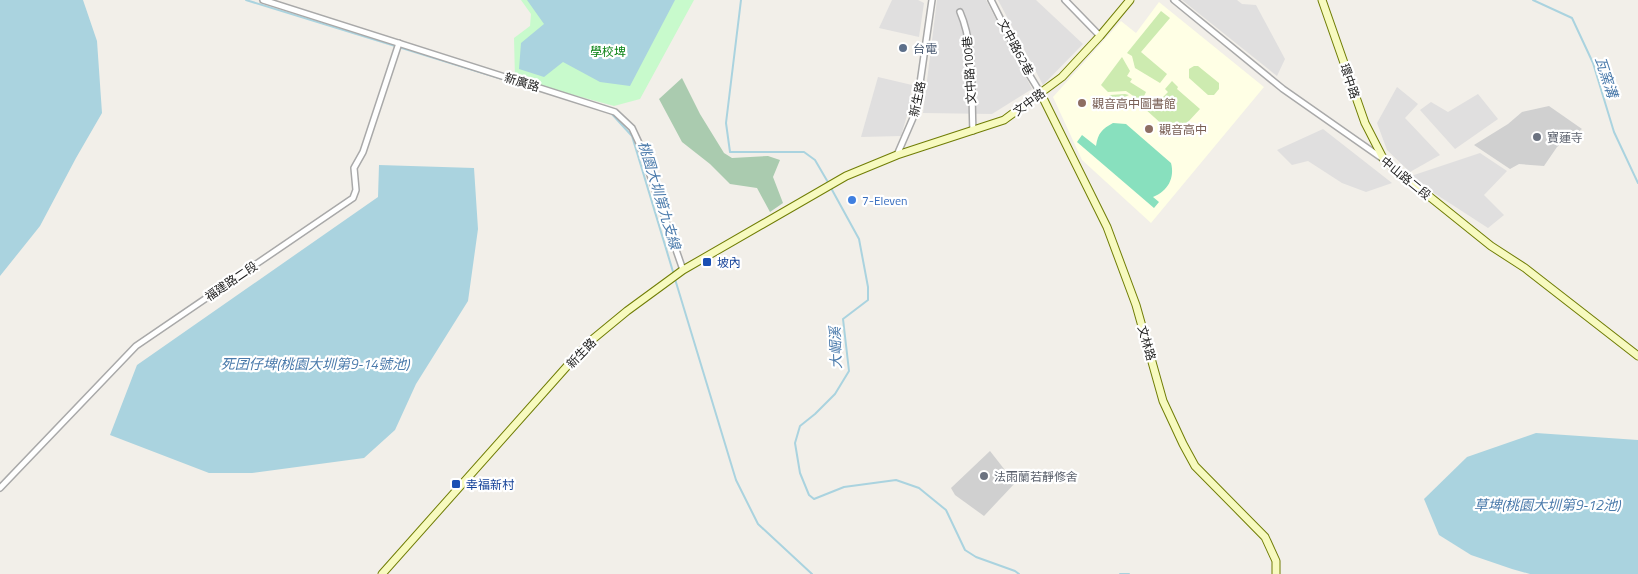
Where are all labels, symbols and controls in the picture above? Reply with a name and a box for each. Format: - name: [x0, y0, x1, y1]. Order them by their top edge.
- street label: 文中路62巷: [993, 15, 1039, 79]
- street label: 文中路100巷: [957, 35, 981, 105]
- place label: 台電: [913, 39, 937, 58]
- park label: 學校埤: [590, 42, 626, 61]
- marker: 台電: [897, 42, 909, 54]
- water label: 瓦窯溝: [1591, 54, 1624, 102]
- street label: 環中路: [1335, 61, 1365, 101]
- street label: 新廣路: [502, 68, 542, 96]
- street label: 新生路: [904, 79, 930, 119]
- street label: 文中路: [1009, 84, 1049, 120]
- place label: 觀音高中圖書館: [1092, 94, 1176, 113]
- marker: 觀音高中圖書館: [1076, 97, 1088, 109]
- place label: 觀音高中: [1159, 120, 1207, 139]
- marker: 觀音高中: [1143, 123, 1155, 135]
- place label: 寶蓮寺: [1547, 128, 1583, 147]
- marker: 寶蓮寺: [1531, 131, 1543, 143]
- water label: 桃園大圳第九支線: [634, 138, 687, 254]
- street label: 中山路二段: [1377, 152, 1435, 204]
- place label: 7-Eleven: [862, 191, 908, 210]
- marker: 7-Eleven: [846, 194, 858, 206]
- place label: 坡內: [717, 253, 741, 272]
- street label: 福建路二段: [201, 256, 261, 306]
- marker: 坡內: [701, 256, 713, 268]
- street label: 文林路: [1133, 323, 1161, 363]
- water label: 大崛溪: [824, 325, 846, 369]
- street label: 新生路: [562, 333, 600, 373]
- water label: 死囝仔埤(桃園大圳第9-14號池): [221, 353, 411, 374]
- place label: 法雨蘭若靜修舍: [994, 467, 1078, 486]
- marker: 法雨蘭若靜修舍: [978, 470, 990, 482]
- place label: 幸福新村: [466, 475, 515, 494]
- marker: 幸福新村: [450, 478, 462, 490]
- water label: 草埤(桃園大圳第9-12池): [1474, 494, 1622, 515]

